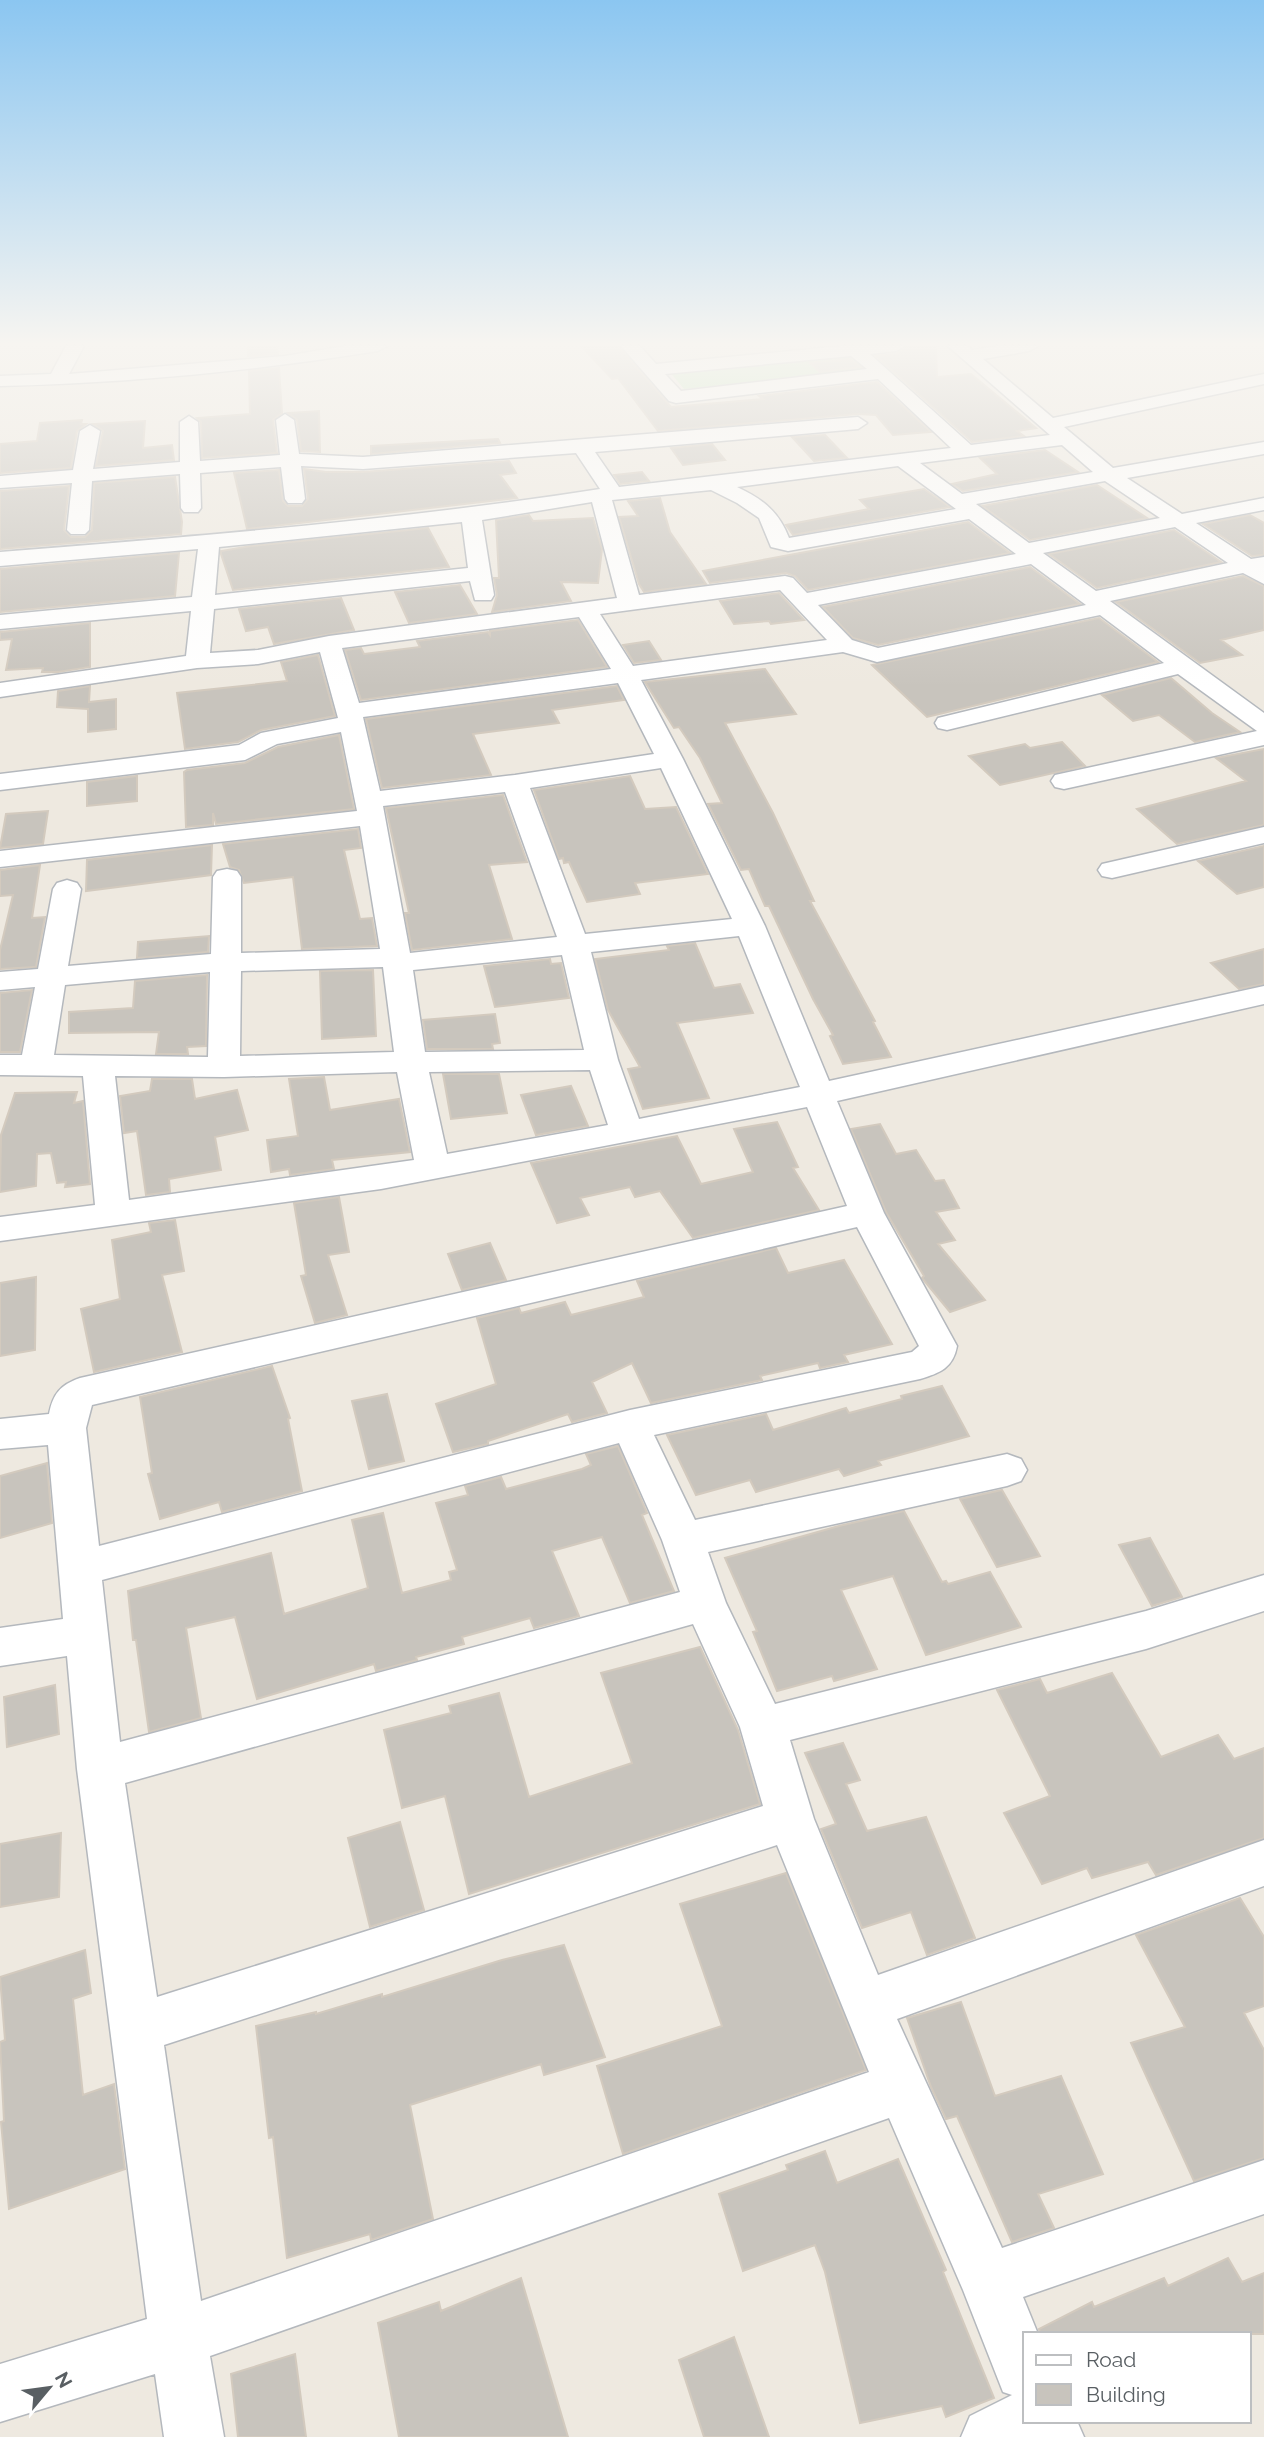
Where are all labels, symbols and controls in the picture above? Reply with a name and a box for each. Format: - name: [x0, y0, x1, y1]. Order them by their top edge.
- legend: [1023, 2332, 1250, 2423]
- text: Road: [1086, 2347, 1136, 2372]
- north arrow: [14, 2353, 84, 2423]
- text: N: [51, 2368, 77, 2391]
- text: Building: [1086, 2382, 1166, 2407]

